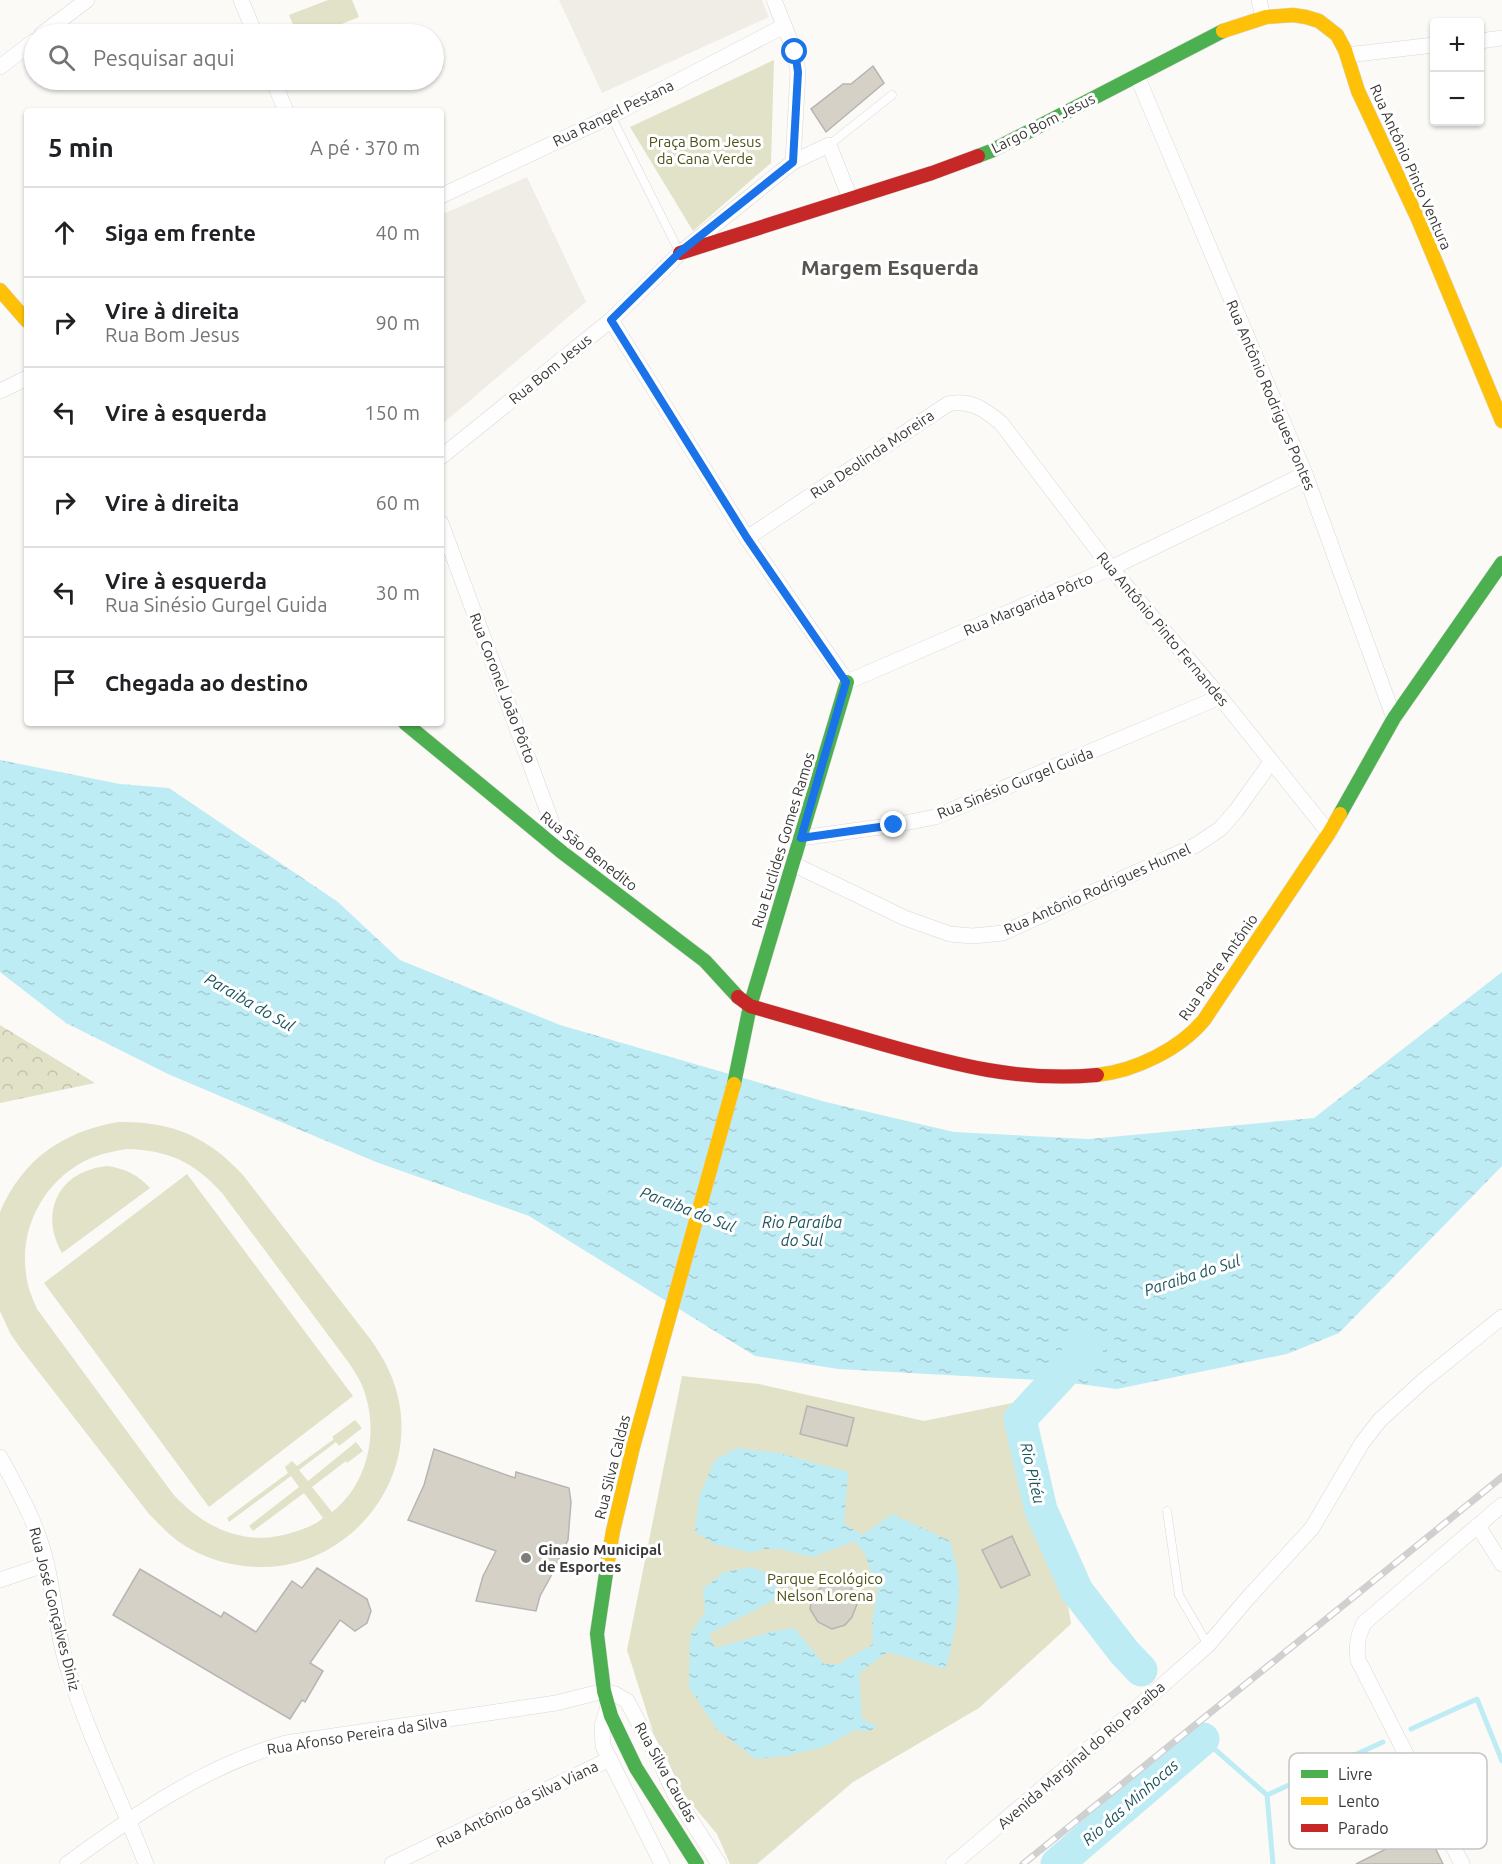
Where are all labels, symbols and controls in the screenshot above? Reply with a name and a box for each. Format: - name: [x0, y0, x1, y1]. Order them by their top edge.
- map controls: [1430, 18, 1484, 126]
- button: +: [1430, 18, 1484, 72]
- search box: [24, 24, 444, 90]
- route start: [781, 38, 807, 64]
- icon: search: [45, 41, 78, 74]
- text: Pesquisar aqui: [93, 45, 235, 70]
- button: −: [1430, 72, 1484, 126]
- street label: Rua Rangel Pestana: [550, 76, 676, 150]
- street label: Rua Antônio Pinto Ventura: [1367, 82, 1455, 252]
- street label: Largo Bom Jesus: [988, 90, 1098, 156]
- text: 5 min: [48, 133, 114, 162]
- park label: Praça Bom Jesus da Cana Verde: [649, 133, 761, 167]
- text: A pé · 370 m: [310, 136, 420, 159]
- icon: ahead: [48, 216, 81, 249]
- text: Siga em frente: [105, 220, 256, 245]
- text: 40 m: [376, 221, 420, 244]
- district label: Margem Esquerda: [801, 255, 979, 279]
- street label: Rua Antônio Rodrigues Pontes: [1223, 297, 1319, 493]
- text: Vire à direita: [105, 298, 239, 323]
- icon: right: [48, 306, 81, 339]
- text: 90 m: [376, 311, 420, 334]
- text: Rua Bom Jesus: [105, 323, 240, 346]
- street label: Rua Bom Jesus: [505, 331, 595, 407]
- icon: left: [48, 396, 81, 429]
- text: Vire à esquerda: [105, 400, 267, 425]
- text: 150 m: [364, 401, 420, 424]
- street label: Rua Deolinda Moreira: [807, 406, 937, 502]
- icon: right: [48, 486, 81, 519]
- text: Vire à direita: [105, 490, 239, 515]
- text: 60 m: [376, 491, 420, 514]
- street label: Rua Antônio Pinto Fernandes: [1094, 548, 1232, 710]
- text: Vire à esquerda: [105, 568, 267, 593]
- street label: Rua Margarida Pôrto: [961, 569, 1095, 639]
- icon: left: [48, 576, 81, 609]
- text: 30 m: [376, 581, 420, 604]
- text: Rua Sinésio Gurgel Guida: [105, 593, 327, 616]
- street label: Rua Coronel João Pôrto: [466, 610, 540, 766]
- icon: arrive: [48, 666, 81, 699]
- text: Chegada ao destino: [105, 670, 308, 695]
- street label: Rua Sinésio Gurgel Guida: [934, 744, 1096, 822]
- street label: Rua Euclides Gomes Ramos: [748, 750, 818, 930]
- street label: Rua São Benedito: [537, 808, 641, 894]
- route end: [880, 811, 906, 837]
- street label: Rua Antônio Rodrigues Humel: [1001, 840, 1193, 938]
- street label: Rua Padre Antônio: [1175, 911, 1261, 1023]
- water label: Paraiba do Sul: [202, 969, 298, 1035]
- water label: Paraiba do Sul: [638, 1183, 738, 1236]
- water label: Rio Paraíba do Sul: [762, 1213, 842, 1249]
- water label: Paraiba do Sul: [1142, 1251, 1243, 1299]
- street label: Rua Silva Caldas: [591, 1413, 633, 1521]
- water label: Rio Pitéu: [1017, 1441, 1049, 1506]
- street label: Rua José Gonçalves Diniz: [26, 1525, 84, 1693]
- place label: Ginasio Municipal de Esportes: [538, 1541, 662, 1575]
- marker: Ginasio Municipal de Esportes: [519, 1551, 533, 1565]
- park label: Parque Ecológico Nelson Lorena: [767, 1570, 883, 1604]
- street label: Avenida Marginal do Rio Paraíba: [994, 1678, 1168, 1832]
- street label: Rua Afonso Pereira da Silva: [266, 1712, 448, 1758]
- street label: Rua Silva Caudas: [632, 1719, 700, 1825]
- legend: [1289, 1753, 1487, 1849]
- water label: Rio das Minhocas: [1078, 1755, 1182, 1848]
- street label: Rua Antônio da Silva Viana: [433, 1757, 601, 1851]
- text: Livre: [1338, 1765, 1373, 1783]
- text: Lento: [1338, 1792, 1380, 1810]
- text: Parado: [1338, 1819, 1389, 1837]

